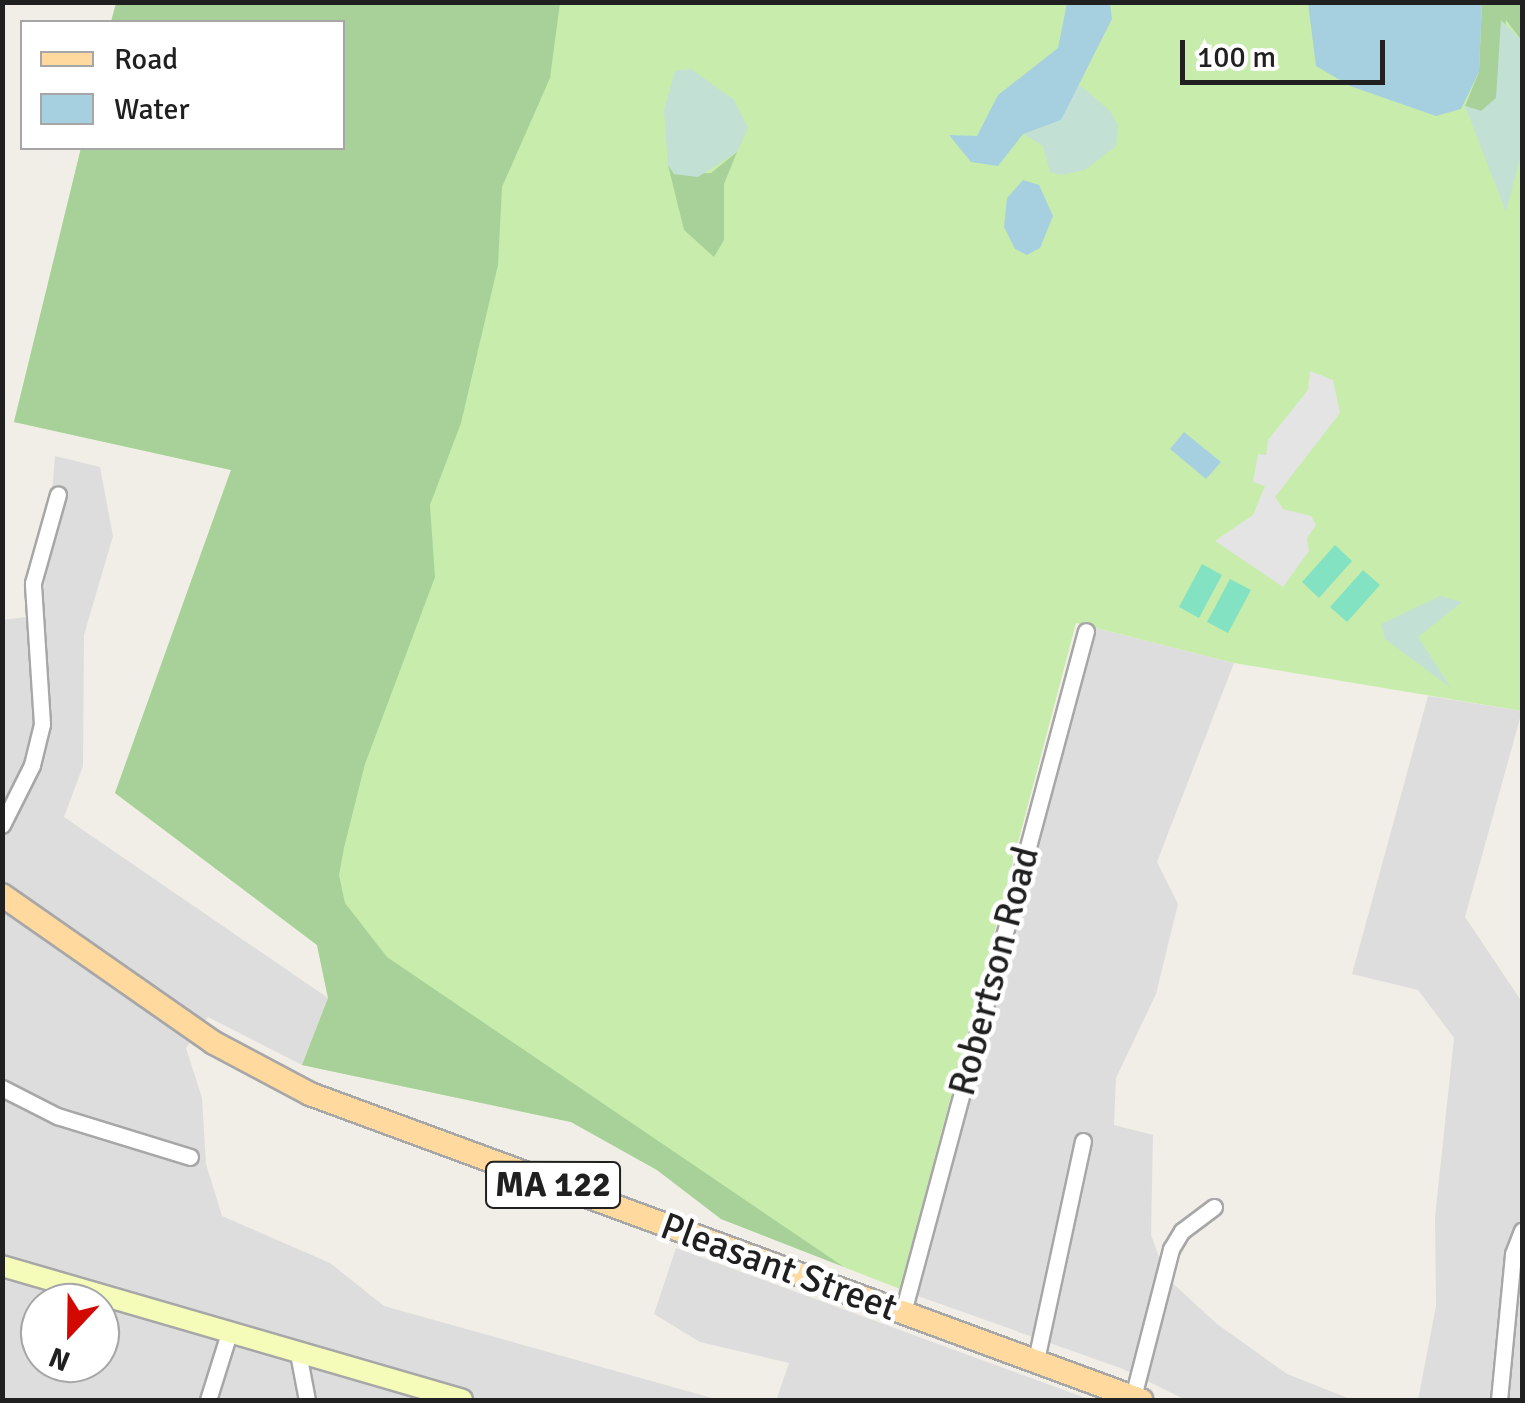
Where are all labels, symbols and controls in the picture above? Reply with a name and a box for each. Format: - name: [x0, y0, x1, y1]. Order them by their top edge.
- legend: [20, 20, 345, 150]
- scale bar: [1185, 20, 1390, 82]
- text: 100 m: [1197, 39, 1276, 76]
- text: Road: [114, 41, 178, 78]
- text: Water: [114, 91, 190, 128]
- street label: Robertson Road: [939, 841, 1049, 1101]
- road number: MA 122: [483, 1155, 623, 1215]
- street label: Pleasant Street: [655, 1203, 903, 1331]
- north arrow: [20, 1283, 120, 1383]
- text: N: [44, 1340, 75, 1378]

